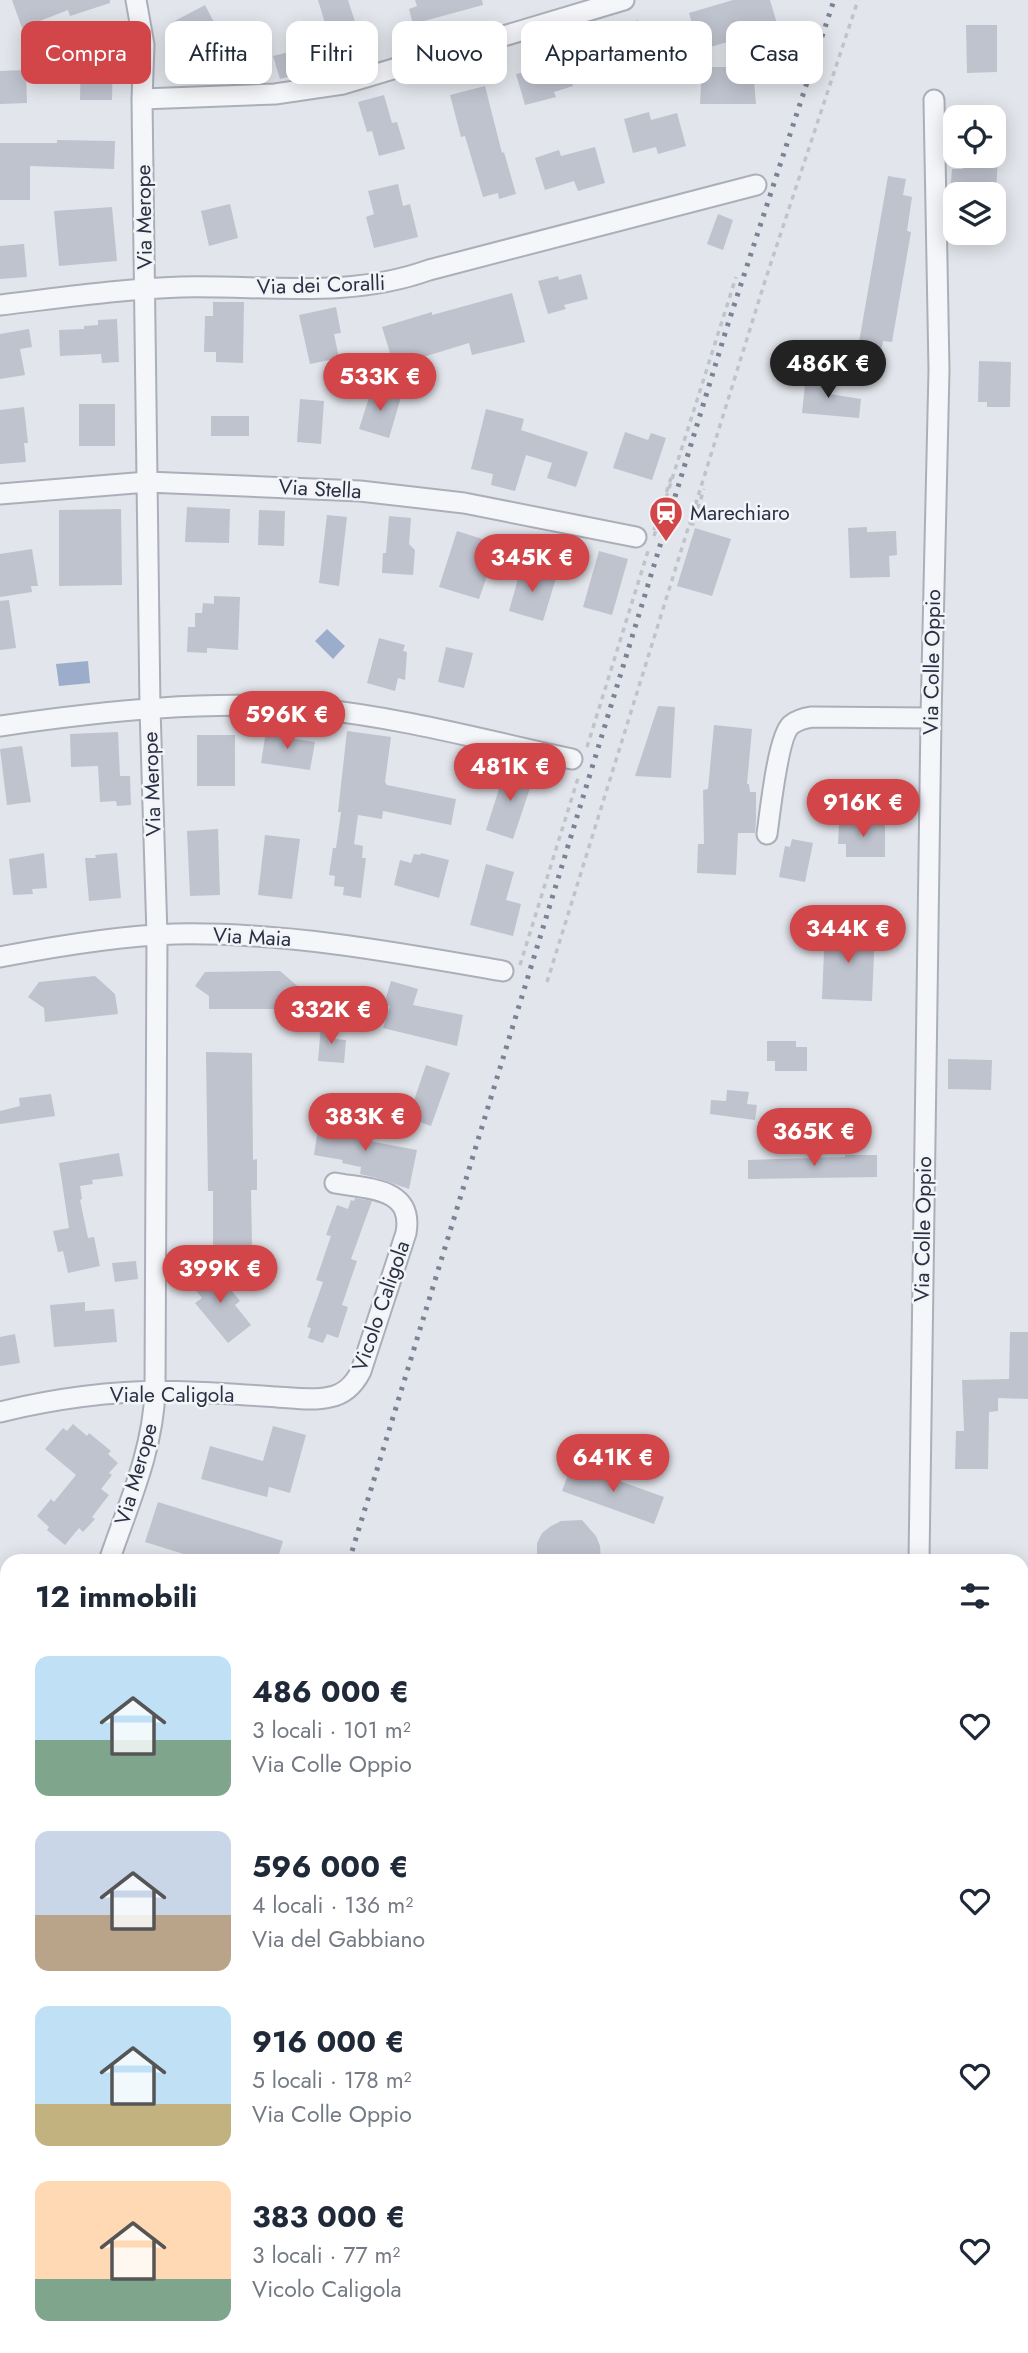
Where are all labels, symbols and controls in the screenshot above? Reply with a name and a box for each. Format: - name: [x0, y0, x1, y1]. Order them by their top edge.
- chip: Compra: [21, 21, 151, 84]
- chip: Affitta: [165, 21, 272, 84]
- chip: Filtri: [286, 21, 378, 84]
- chip: Nuovo: [392, 21, 507, 84]
- chip: Appartamento: [521, 21, 712, 84]
- chip: Casa: [726, 21, 823, 84]
- map controls: [943, 105, 1006, 245]
- button: locate: [943, 105, 1006, 168]
- street label: Via Merope: [128, 164, 160, 270]
- button: layers: [943, 182, 1006, 245]
- street label: Via dei Coralli: [256, 268, 386, 302]
- pin: 486K €: [771, 340, 885, 400]
- text: 486K €: [786, 346, 870, 380]
- pin: 533K €: [323, 354, 437, 413]
- text: 533K €: [339, 359, 421, 393]
- street label: Via Stella: [278, 472, 362, 506]
- station icon: Marechiaro: [647, 494, 685, 543]
- place label: Marechiaro: [690, 498, 790, 528]
- pin: 345K €: [475, 534, 589, 594]
- text: 345K €: [490, 540, 574, 574]
- street label: Via Colle Oppio: [916, 589, 948, 735]
- pin: 596K €: [230, 692, 344, 751]
- text: 596K €: [245, 697, 329, 731]
- street label: Via Merope: [135, 731, 169, 837]
- pin: 481K €: [453, 744, 567, 803]
- text: 481K €: [470, 749, 550, 783]
- pin: 916K €: [806, 780, 920, 839]
- text: 916K €: [823, 785, 903, 819]
- pin: 344K €: [791, 906, 905, 965]
- text: 344K €: [806, 911, 890, 945]
- street label: Via Maia: [212, 920, 292, 954]
- pin: 332K €: [274, 986, 388, 1046]
- text: 332K €: [290, 992, 372, 1026]
- pin: 383K €: [308, 1094, 422, 1153]
- text: 383K €: [324, 1099, 406, 1133]
- pin: 365K €: [757, 1108, 871, 1168]
- text: 365K €: [773, 1114, 855, 1148]
- street label: Via Colle Oppio: [907, 1156, 939, 1302]
- street label: Vicolo Caligola: [345, 1237, 417, 1375]
- pin: 399K €: [163, 1246, 277, 1305]
- text: 399K €: [178, 1251, 262, 1285]
- street label: Viale Caligola: [110, 1380, 234, 1410]
- street label: Via Merope: [107, 1419, 165, 1528]
- pin: 641K €: [556, 1434, 670, 1494]
- text: 641K €: [572, 1440, 654, 1474]
- text: 12 immobili: [35, 1575, 197, 1618]
- icon: filters: [956, 1577, 994, 1615]
- text: 486 000 €: [252, 1670, 409, 1713]
- icon: home: [91, 1684, 175, 1768]
- icon: heart: [956, 1707, 994, 1745]
- text: 3 locali · 101 m²: [252, 1713, 411, 1747]
- text: Via Colle Oppio: [252, 1747, 412, 1781]
- text: 596 000 €: [252, 1845, 409, 1888]
- icon: home: [91, 1859, 175, 1943]
- icon: heart: [956, 1882, 994, 1920]
- text: 4 locali · 136 m²: [252, 1888, 413, 1922]
- text: Via del Gabbiano: [252, 1922, 425, 1956]
- text: 916 000 €: [252, 2020, 405, 2063]
- icon: home: [91, 2034, 175, 2118]
- icon: heart: [956, 2057, 994, 2095]
- text: 5 locali · 178 m²: [252, 2063, 412, 2097]
- text: Via Colle Oppio: [252, 2097, 412, 2131]
- text: 383 000 €: [252, 2195, 405, 2238]
- icon: home: [91, 2209, 175, 2293]
- icon: heart: [956, 2232, 994, 2270]
- text: 3 locali · 77 m²: [252, 2238, 400, 2272]
- text: Vicolo Caligola: [252, 2272, 402, 2306]

